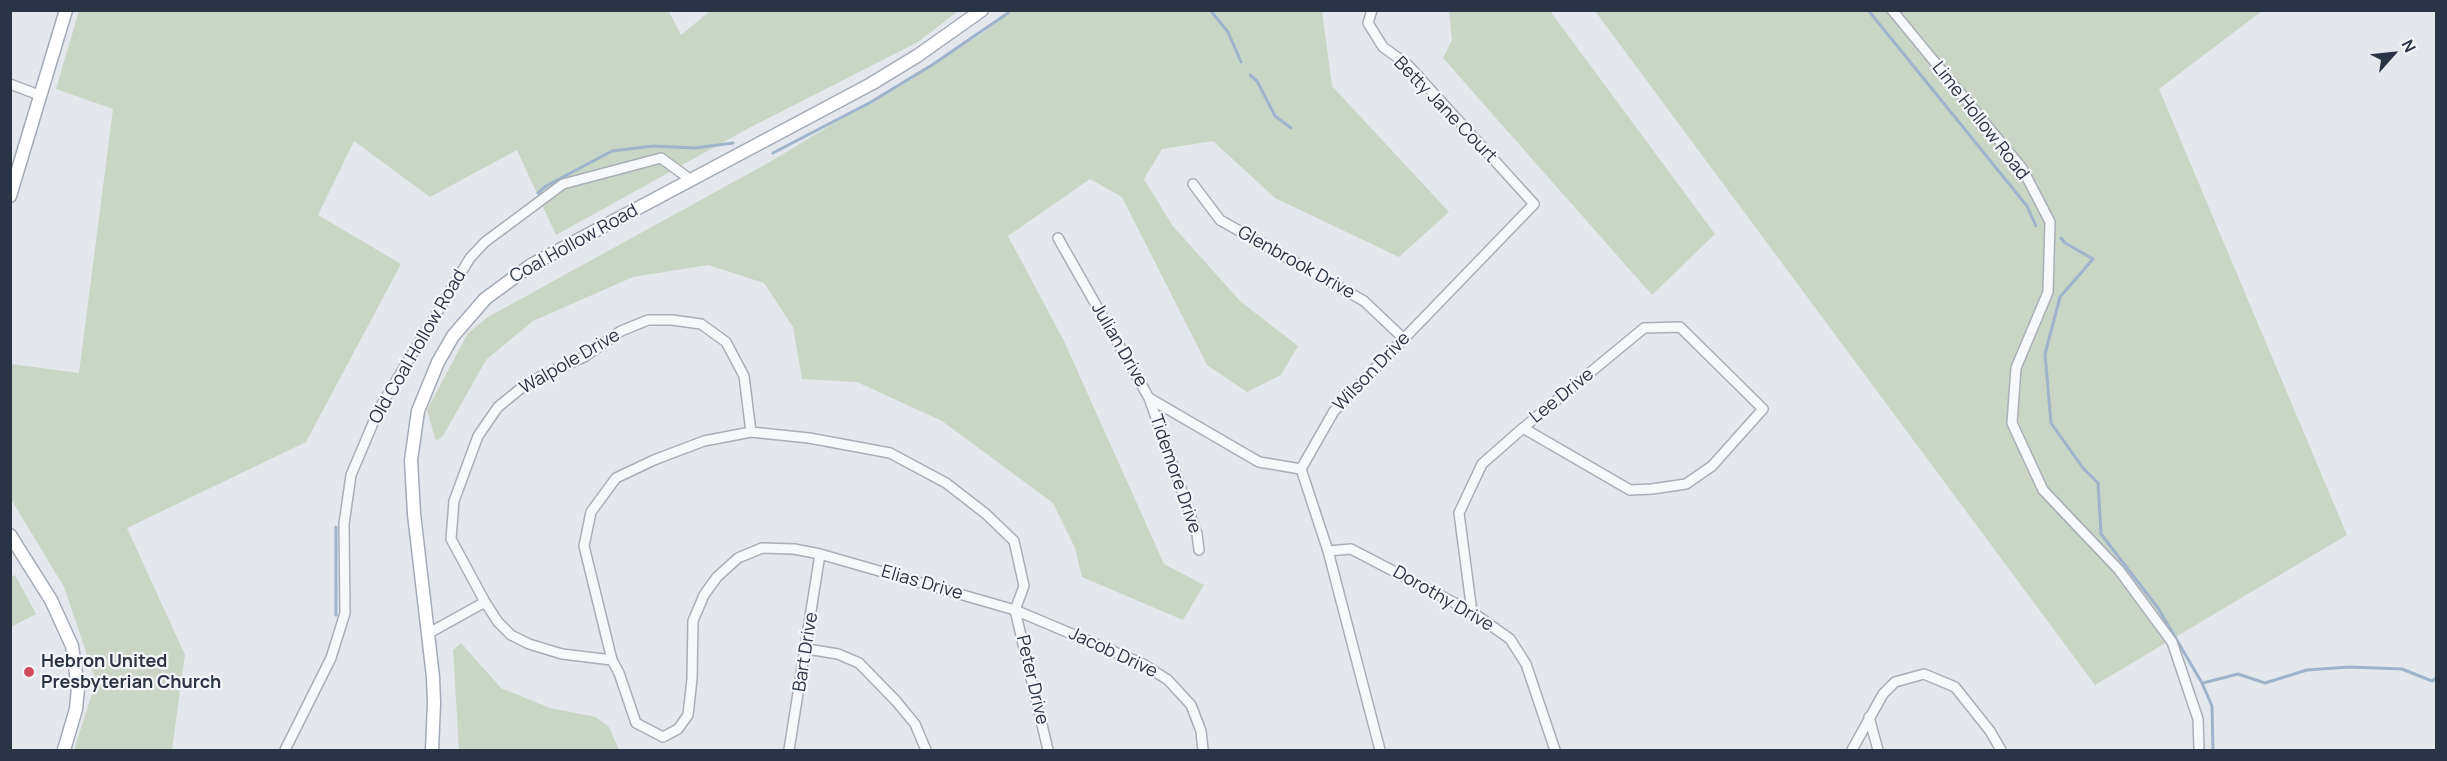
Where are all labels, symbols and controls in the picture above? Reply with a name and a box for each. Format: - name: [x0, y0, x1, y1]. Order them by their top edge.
- north arrow: [2363, 24, 2423, 84]
- text: N: [2397, 36, 2421, 56]
- street label: Betty Jane Court: [1389, 53, 1501, 167]
- street label: Lime Hollow Road: [1927, 57, 2033, 185]
- street label: Coal Hollow Road: [506, 200, 642, 288]
- street label: Glenbrook Drive: [1234, 222, 1358, 304]
- street label: Old Coal Hollow Road: [365, 266, 471, 428]
- street label: Julian Drive: [1086, 299, 1152, 391]
- street label: Walpole Drive: [516, 325, 624, 399]
- street label: Wilson Drive: [1329, 328, 1415, 416]
- street label: Lee Drive: [1526, 364, 1598, 428]
- street label: Tidemore Drive: [1145, 412, 1205, 536]
- street label: Elias Drive: [879, 561, 965, 605]
- street label: Dorothy Drive: [1389, 561, 1497, 637]
- street label: Bart Drive: [789, 611, 823, 693]
- street label: Jacob Drive: [1065, 623, 1161, 683]
- street label: Peter Drive: [1011, 633, 1053, 727]
- place label: Hebron United Presbyterian Church: [41, 651, 221, 694]
- marker: Hebron United Presbyterian Church: [22, 665, 36, 679]

